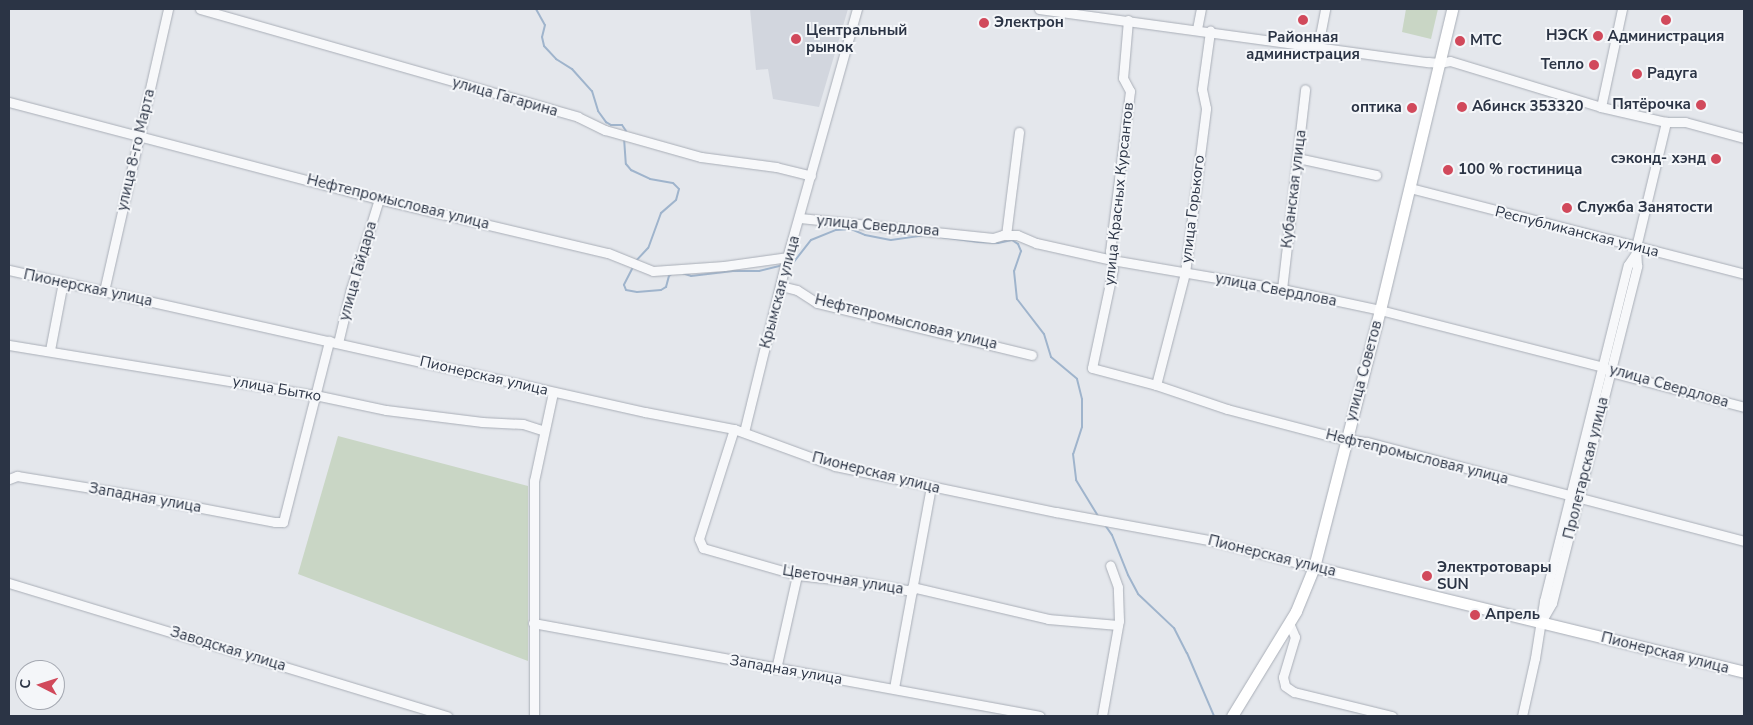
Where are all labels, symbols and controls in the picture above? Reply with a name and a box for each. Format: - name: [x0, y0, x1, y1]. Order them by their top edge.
- place label: Электрон: [994, 14, 1064, 32]
- marker: Районная администрация: [1297, 14, 1309, 26]
- marker: Администрация: [1660, 14, 1672, 26]
- marker: Электрон: [978, 17, 990, 29]
- place label: Центральный рынок: [806, 21, 907, 56]
- place label: НЭСК: [1546, 27, 1588, 45]
- place label: Районная администрация: [1246, 28, 1360, 63]
- place label: Администрация: [1608, 28, 1724, 46]
- marker: НЭСК: [1592, 30, 1604, 42]
- place label: МТС: [1470, 32, 1502, 50]
- marker: Центральный рынок: [790, 33, 802, 45]
- marker: МТС: [1454, 35, 1466, 47]
- place label: Тепло: [1541, 56, 1584, 74]
- marker: Тепло: [1588, 59, 1600, 71]
- place label: Радуга: [1647, 65, 1698, 83]
- marker: Радуга: [1631, 68, 1643, 80]
- street label: улица Гагарина: [450, 73, 560, 121]
- street label: улица 8-го Марта: [113, 87, 159, 213]
- place label: Пятёрочка: [1612, 96, 1691, 114]
- place label: Абинск 353320: [1472, 98, 1584, 116]
- place label: оптика: [1351, 99, 1402, 117]
- marker: Пятёрочка: [1695, 99, 1707, 111]
- street label: улица Красных Курсантов: [1100, 101, 1138, 287]
- marker: Абинск 353320: [1456, 101, 1468, 113]
- marker: оптика: [1406, 102, 1418, 114]
- street label: Кубанская улица: [1278, 129, 1310, 249]
- place label: сэконд- хэнд: [1611, 150, 1706, 168]
- marker: сэконд- хэнд: [1710, 153, 1722, 165]
- street label: улица Горького: [1177, 154, 1209, 264]
- place label: 100 % гостиница: [1458, 161, 1582, 179]
- marker: 100 % гостиница: [1442, 164, 1454, 176]
- street label: Нефтепромысловая улица: [305, 171, 491, 233]
- place label: Служба Занятости: [1577, 199, 1713, 217]
- marker: Служба Занятости: [1561, 202, 1573, 214]
- street label: Республиканская улица: [1493, 203, 1661, 261]
- street label: улица Свердлова: [816, 212, 940, 240]
- street label: улица Гайдара: [335, 219, 381, 323]
- street label: Крымская улица: [756, 234, 804, 350]
- street label: Пионерская улица: [22, 266, 154, 310]
- street label: улица Свердлова: [1214, 269, 1338, 311]
- street label: Нефтепромысловая улица: [813, 291, 999, 353]
- street label: улица Советов: [1342, 319, 1386, 423]
- street label: Пионерская улица: [418, 352, 550, 400]
- street label: улица Свердлова: [1607, 360, 1731, 412]
- street label: улица Бытко: [231, 372, 323, 406]
- street label: Пролетарская улица: [1560, 395, 1612, 541]
- street label: Нефтепромысловая улица: [1324, 426, 1510, 488]
- street label: Пионерская улица: [810, 448, 942, 498]
- street label: Западная улица: [87, 479, 203, 517]
- street label: Пионерская улица: [1206, 531, 1338, 581]
- place label: Электротовары SUN: [1437, 558, 1552, 593]
- street label: Цветочная улица: [781, 562, 905, 598]
- marker: Электротовары SUN: [1421, 570, 1433, 582]
- place label: Апрель: [1485, 606, 1540, 624]
- marker: Апрель: [1469, 609, 1481, 621]
- street label: Заводская улица: [168, 623, 288, 675]
- street label: Пионерская улица: [1599, 628, 1731, 678]
- street label: Западная улица: [728, 651, 844, 689]
- north arrow: [15, 660, 65, 710]
- text: С: [16, 678, 35, 689]

